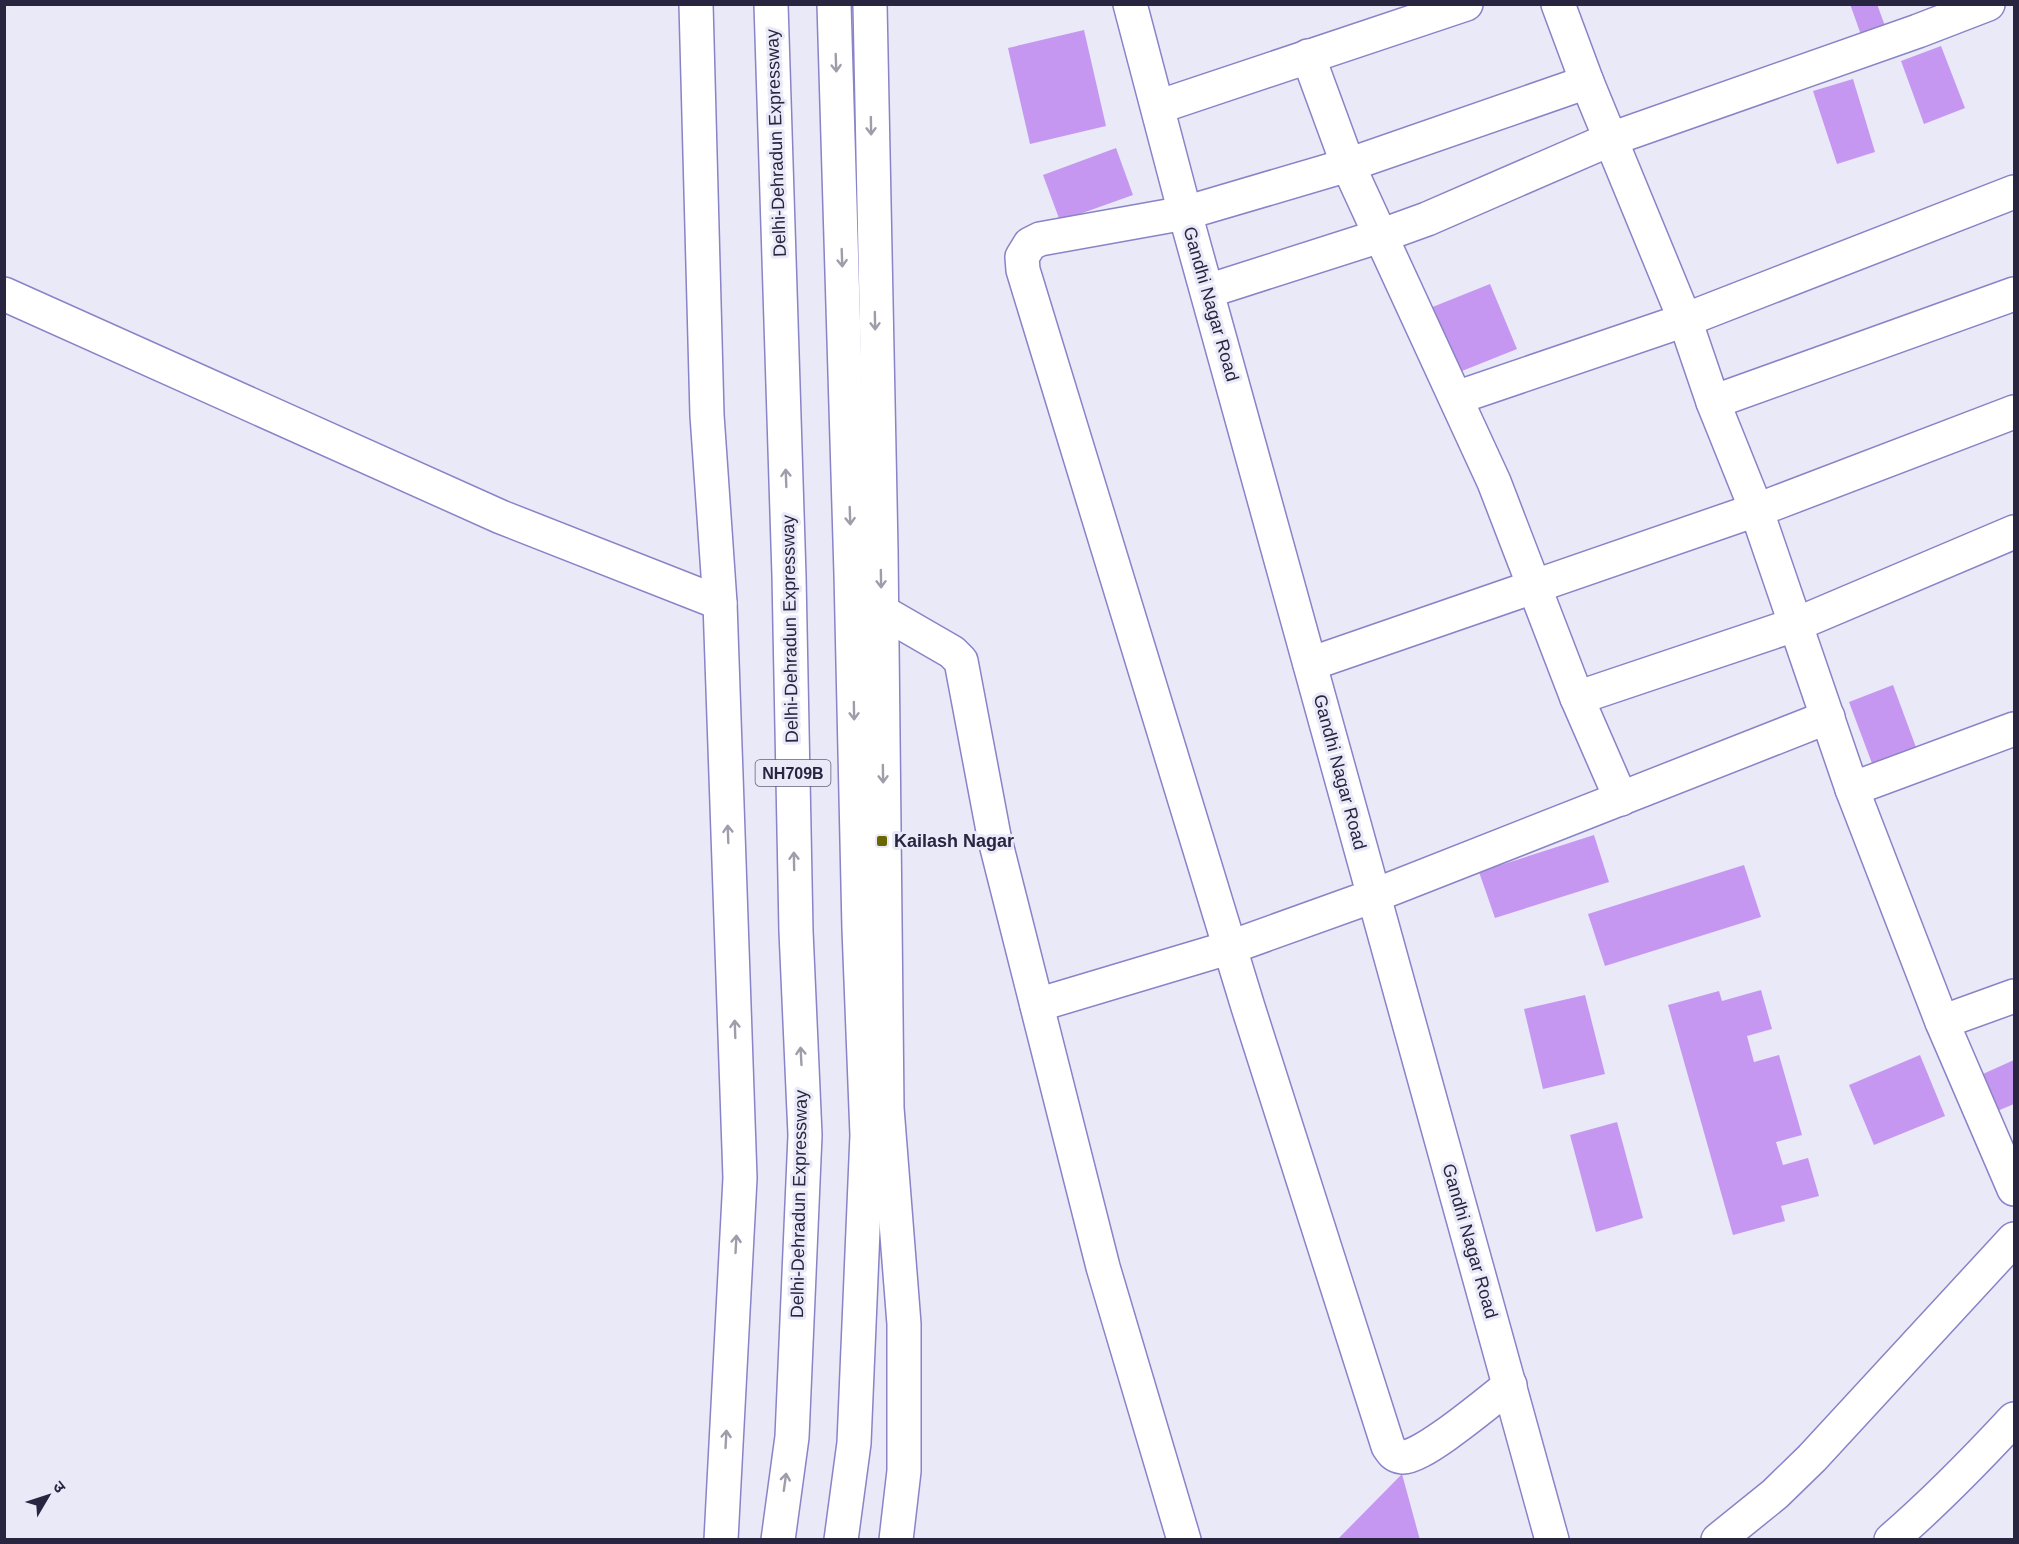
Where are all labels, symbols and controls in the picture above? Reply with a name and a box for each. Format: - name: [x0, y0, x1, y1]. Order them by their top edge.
- street label: Delhi-Dehradun Expressway: [762, 29, 790, 257]
- one-way arrow: [830, 52, 842, 72]
- one-way arrow: [865, 115, 877, 135]
- street label: Gandhi Nagar Road: [1179, 224, 1243, 384]
- one-way arrow: [836, 247, 848, 267]
- one-way arrow: [870, 310, 881, 330]
- one-way arrow: [780, 468, 792, 488]
- one-way arrow: [844, 505, 856, 525]
- street label: Delhi-Dehradun Expressway: [778, 515, 802, 743]
- one-way arrow: [875, 568, 887, 588]
- street label: Gandhi Nagar Road: [1310, 692, 1370, 852]
- one-way arrow: [848, 700, 860, 720]
- road number: NH709B: [756, 760, 830, 786]
- one-way arrow: [877, 763, 889, 783]
- one-way arrow: [722, 824, 734, 844]
- place label: Kailash Nagar: [894, 831, 1014, 851]
- marker: Kailash Nagar: [875, 834, 889, 848]
- one-way arrow: [789, 852, 800, 872]
- one-way arrow: [729, 1019, 740, 1039]
- one-way arrow: [796, 1047, 807, 1067]
- street label: Delhi-Dehradun Expressway: [787, 1090, 811, 1318]
- street label: Gandhi Nagar Road: [1438, 1161, 1502, 1321]
- one-way arrow: [731, 1235, 742, 1255]
- one-way arrow: [721, 1430, 732, 1450]
- north arrow: [18, 1466, 78, 1526]
- one-way arrow: [780, 1472, 791, 1492]
- text: उ: [50, 1478, 69, 1496]

